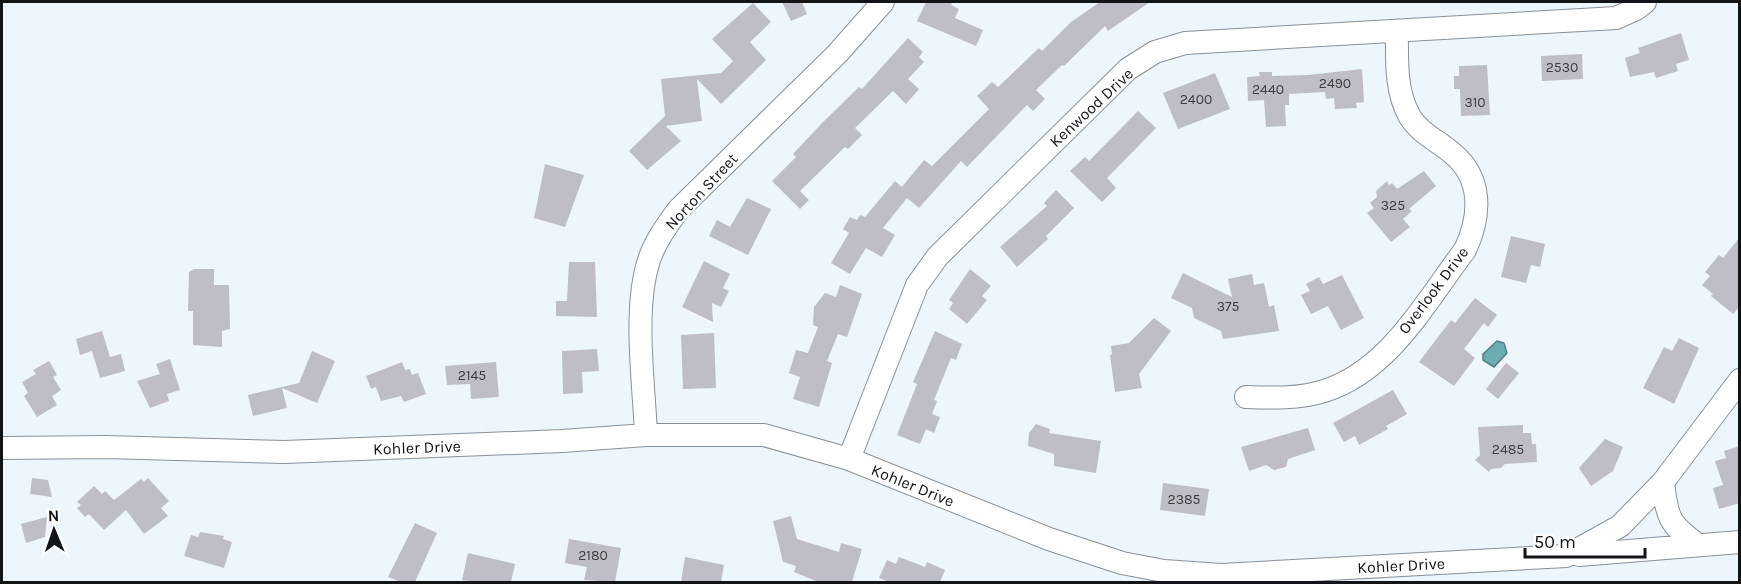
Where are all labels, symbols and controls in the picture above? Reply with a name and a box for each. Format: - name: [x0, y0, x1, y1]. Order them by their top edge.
- house number: 2530: [1546, 59, 1578, 76]
- street label: Kenwood Drive: [1046, 64, 1137, 151]
- house number: 2490: [1319, 75, 1351, 92]
- house number: 2440: [1252, 81, 1284, 98]
- house number: 2400: [1180, 91, 1212, 108]
- house number: 310: [1464, 94, 1486, 111]
- street label: Norton Street: [661, 149, 742, 234]
- house number: 325: [1381, 197, 1405, 214]
- street label: Overlook Drive: [1394, 243, 1472, 338]
- house number: 375: [1217, 298, 1239, 315]
- house number: 2145: [458, 367, 486, 384]
- street label: Kohler Drive: [373, 436, 461, 459]
- house number: 2485: [1492, 441, 1524, 458]
- street label: Kohler Drive: [869, 460, 957, 511]
- house number: 2385: [1168, 491, 1201, 508]
- north arrow: [24, 500, 84, 560]
- text: N: [47, 506, 60, 525]
- scale bar: [1525, 521, 1645, 559]
- text: 50 m: [1534, 531, 1576, 553]
- house number: 2180: [578, 547, 608, 564]
- street label: Kohler Drive: [1357, 554, 1445, 577]

